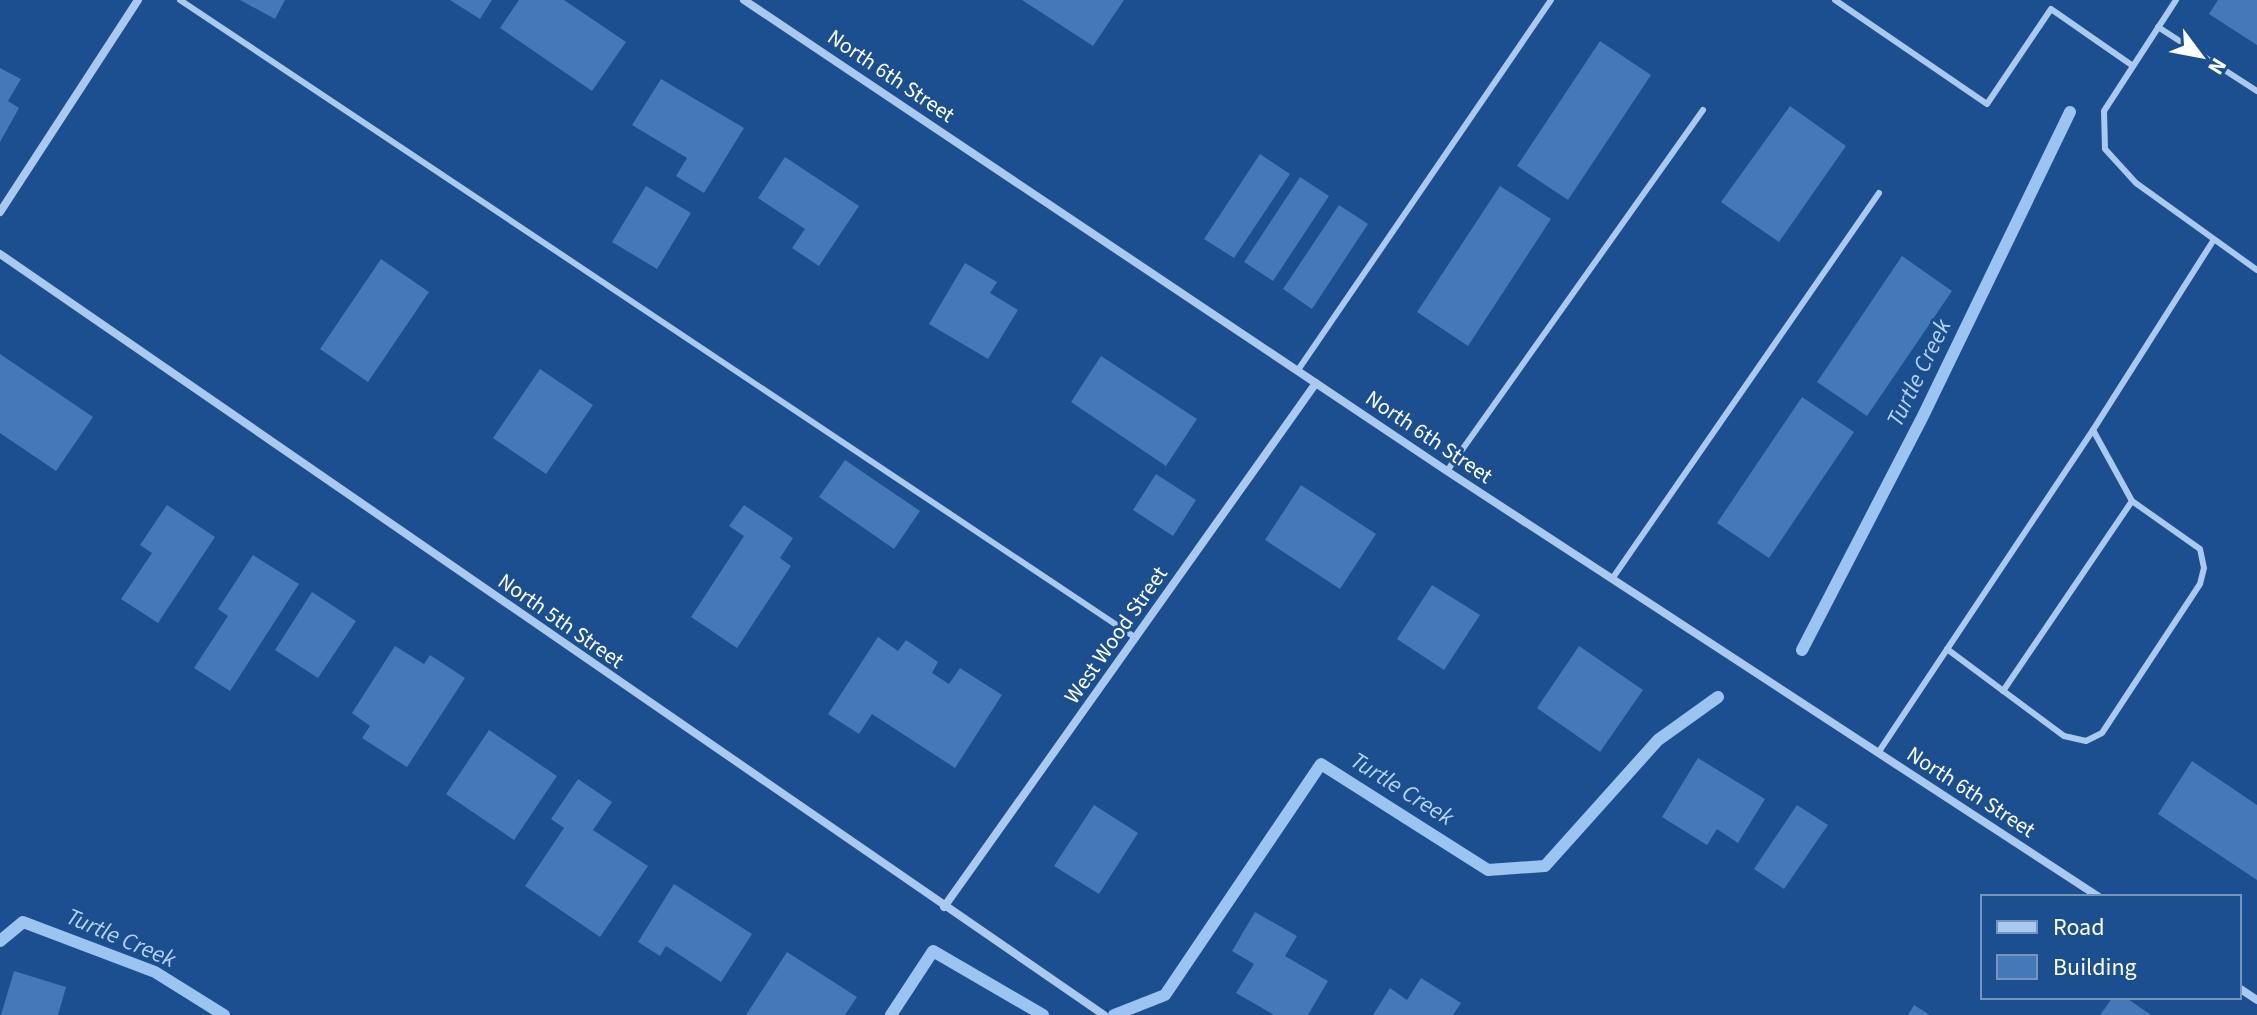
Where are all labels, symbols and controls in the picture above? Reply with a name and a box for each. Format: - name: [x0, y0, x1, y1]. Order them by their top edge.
- north arrow: [2161, 16, 2241, 96]
- street label: North 6th Street: [821, 22, 962, 131]
- text: N: [2200, 51, 2235, 81]
- water label: Turtle Creek: [1878, 313, 1960, 433]
- street label: North 6th Street: [1359, 383, 1500, 492]
- street label: West Wood Street: [1057, 559, 1176, 710]
- street label: North 5th Street: [491, 566, 631, 677]
- street label: North 6th Street: [1900, 738, 2042, 846]
- water label: Turtle Creek: [1343, 743, 1461, 835]
- legend: [1981, 895, 2241, 999]
- water label: Turtle Creek: [61, 899, 182, 977]
- text: Road: [2053, 910, 2105, 945]
- text: Building: [2053, 950, 2137, 985]

